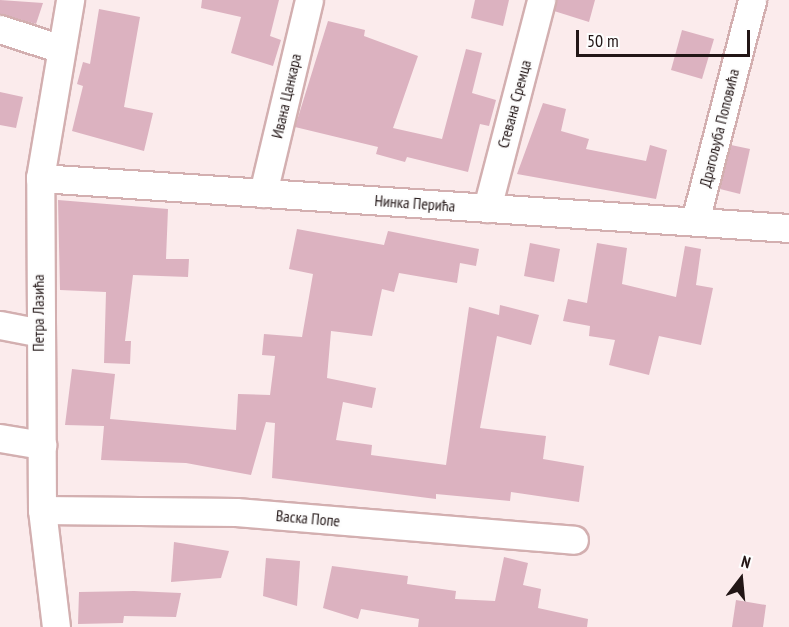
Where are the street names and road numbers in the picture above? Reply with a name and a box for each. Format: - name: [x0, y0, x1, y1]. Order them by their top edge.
- street label: Ивана Цанкара: [267, 52, 305, 140]
- street label: Стевана Сремца: [493, 58, 535, 150]
- street label: Драгољуба Поповића: [695, 67, 743, 189]
- street label: Нинка Перића: [374, 191, 456, 215]
- street label: Петра Лазића: [28, 274, 48, 352]
- street label: Васка Попе: [275, 506, 341, 530]

